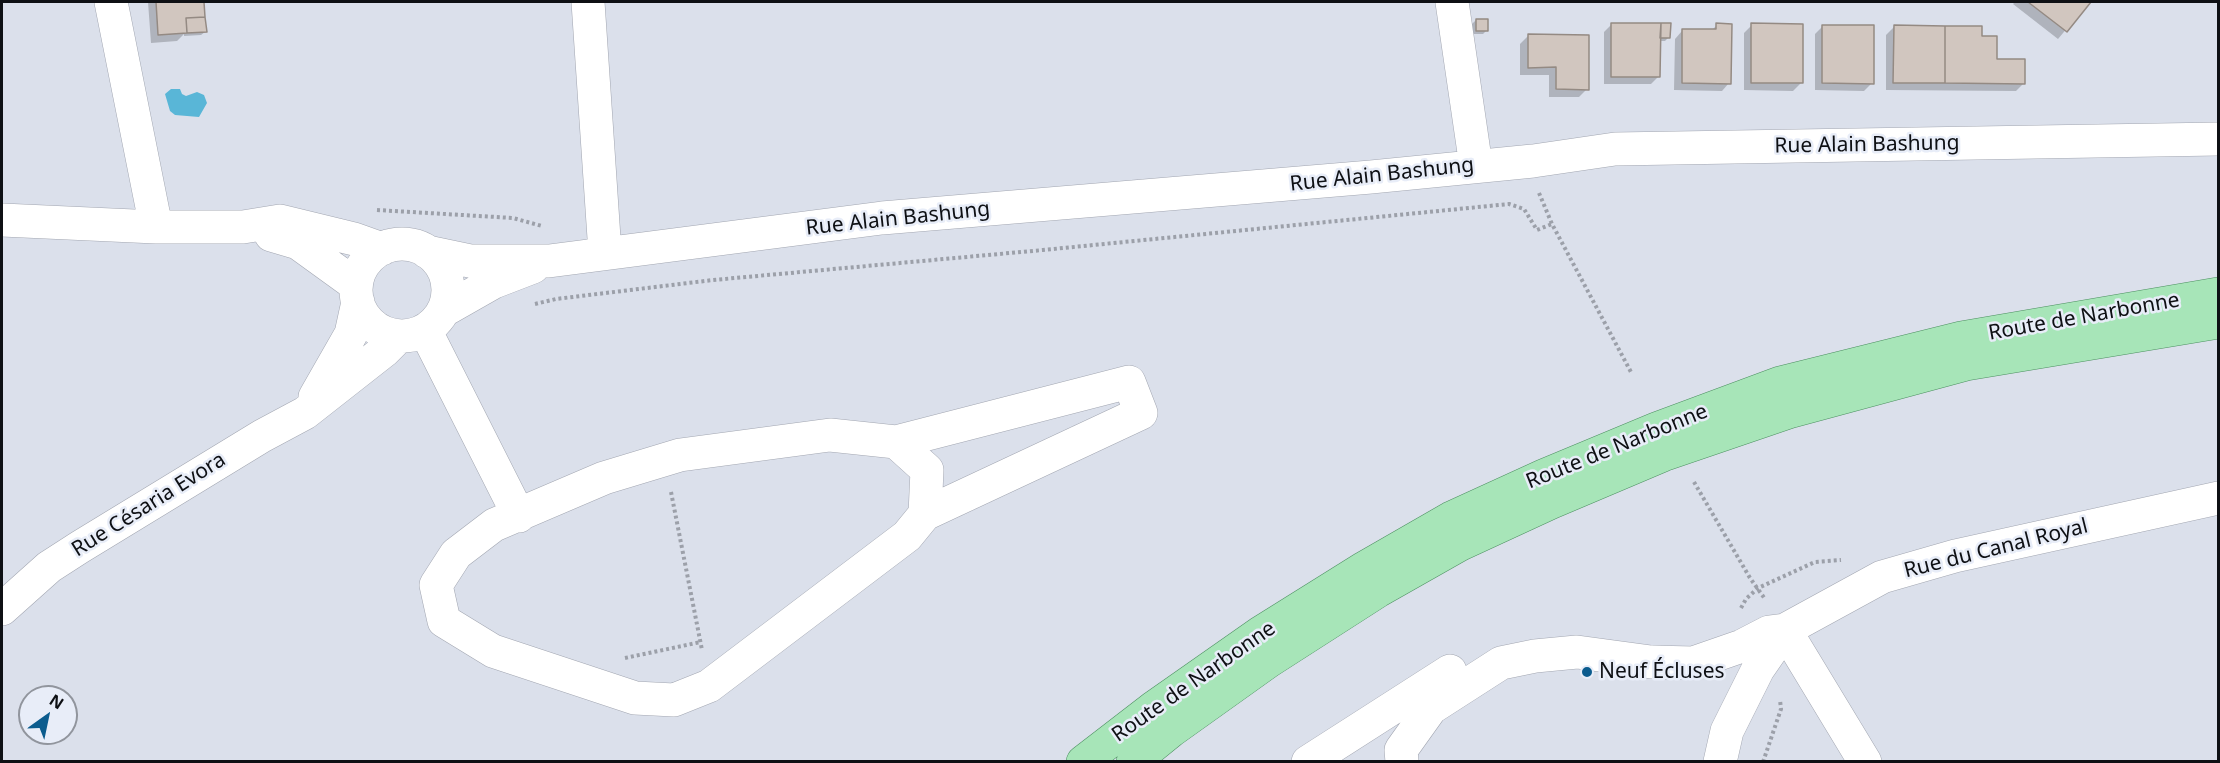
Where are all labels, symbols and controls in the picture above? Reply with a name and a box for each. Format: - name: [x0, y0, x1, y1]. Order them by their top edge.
- street label: Rue Alain Bashung: [1774, 131, 1960, 159]
- street label: Rue Alain Bashung: [1289, 153, 1475, 197]
- street label: Rue Alain Bashung: [805, 197, 991, 241]
- street label: Route de Narbonne: [1986, 288, 2182, 346]
- street label: Route de Narbonne: [1522, 399, 1712, 495]
- street label: Rue Césaria Evora: [67, 447, 231, 563]
- street label: Rue du Canal Royal: [1901, 514, 2091, 584]
- street label: Route de Narbonne: [1107, 616, 1281, 748]
- place label: Neuf Écluses: [1599, 659, 1725, 685]
- marker: Neuf Écluses: [1580, 665, 1594, 679]
- north arrow: [18, 685, 78, 745]
- text: N: [45, 689, 68, 714]

